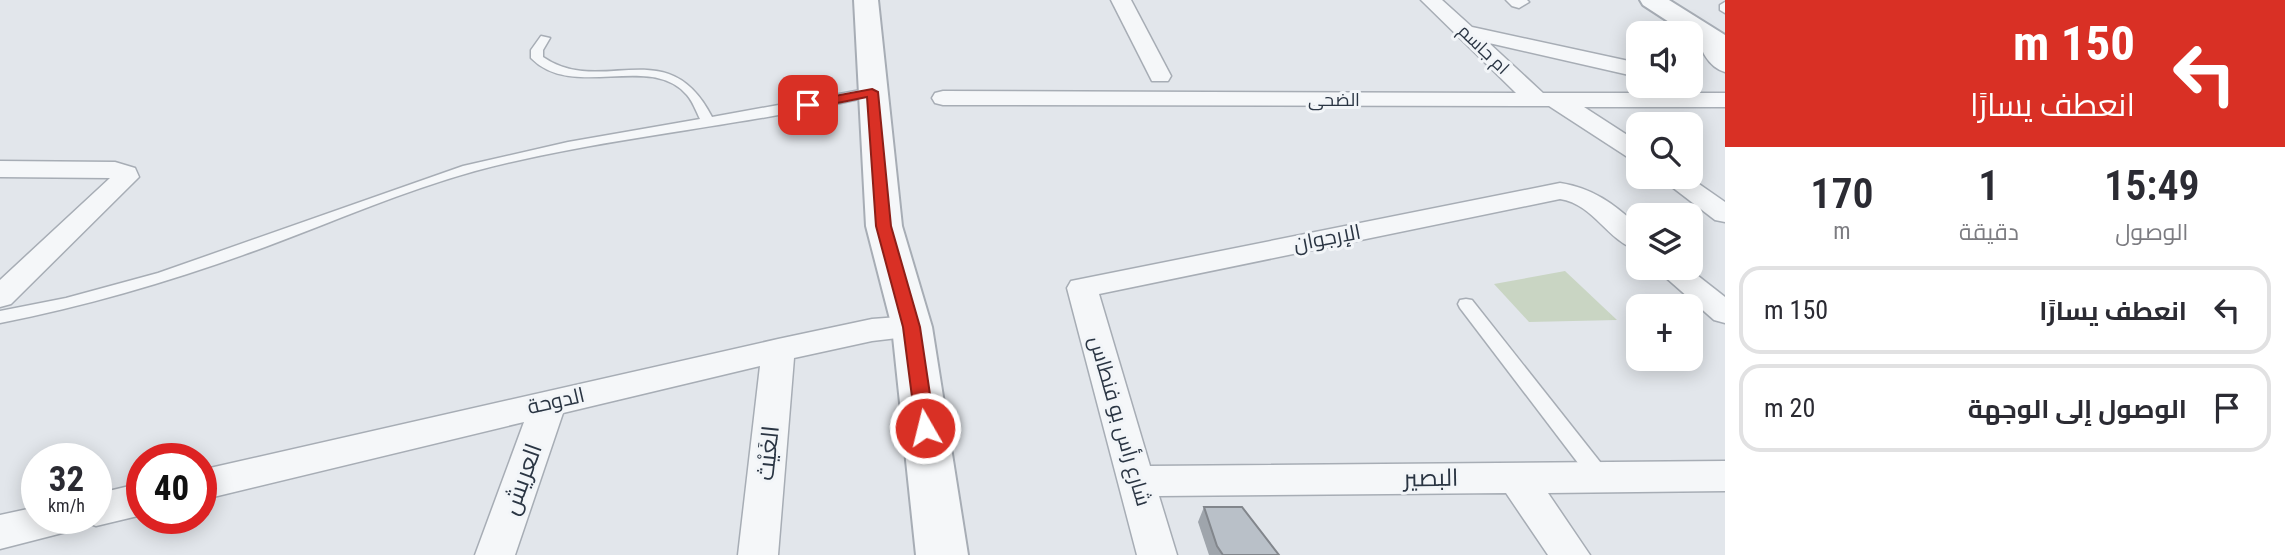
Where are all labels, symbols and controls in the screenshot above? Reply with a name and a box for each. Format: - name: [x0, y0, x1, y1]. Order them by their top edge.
- text: 150 m: [2013, 15, 2135, 72]
- street label: ام جاسم: [1453, 20, 1514, 80]
- map controls: [1626, 21, 1703, 371]
- button: sound: [1626, 21, 1703, 98]
- icon: left: [2159, 28, 2250, 119]
- pin: [778, 75, 838, 135]
- icon: arrive: [789, 86, 827, 124]
- text: انعطف يسارًا: [1970, 86, 2135, 124]
- street label: الضحى: [1308, 89, 1360, 111]
- button: search: [1626, 112, 1703, 189]
- text: 1: [1978, 161, 1999, 210]
- text: 15:49: [2104, 161, 2200, 210]
- text: 170: [1810, 169, 1874, 218]
- button: layers: [1626, 203, 1703, 280]
- text: m: [1833, 218, 1851, 245]
- text: دقيقة: [1959, 219, 2019, 246]
- text: الوصول: [2115, 219, 2189, 246]
- street label: الإرجوان: [1291, 220, 1363, 257]
- icon: left: [2208, 291, 2246, 329]
- button: +: [1626, 294, 1703, 371]
- text: 150 m: [1764, 295, 1828, 325]
- text: انعطف يسارًا: [2039, 296, 2187, 326]
- street label: شارع رأس بو فنطاس: [1082, 333, 1157, 509]
- street label: الدوحة: [525, 383, 587, 419]
- icon: arrive: [2208, 389, 2246, 427]
- position arrow: [888, 391, 962, 465]
- text: 20 m: [1764, 393, 1815, 423]
- text: الوصول إلى الوجهة: [1968, 394, 2187, 424]
- street label: الغَيْث: [751, 424, 785, 482]
- street label: العريش: [496, 440, 548, 518]
- speed limit sign: 40: [126, 443, 217, 534]
- text: 32: [49, 459, 84, 500]
- street label: البصير: [1401, 464, 1459, 493]
- text: km/h: [48, 495, 85, 516]

